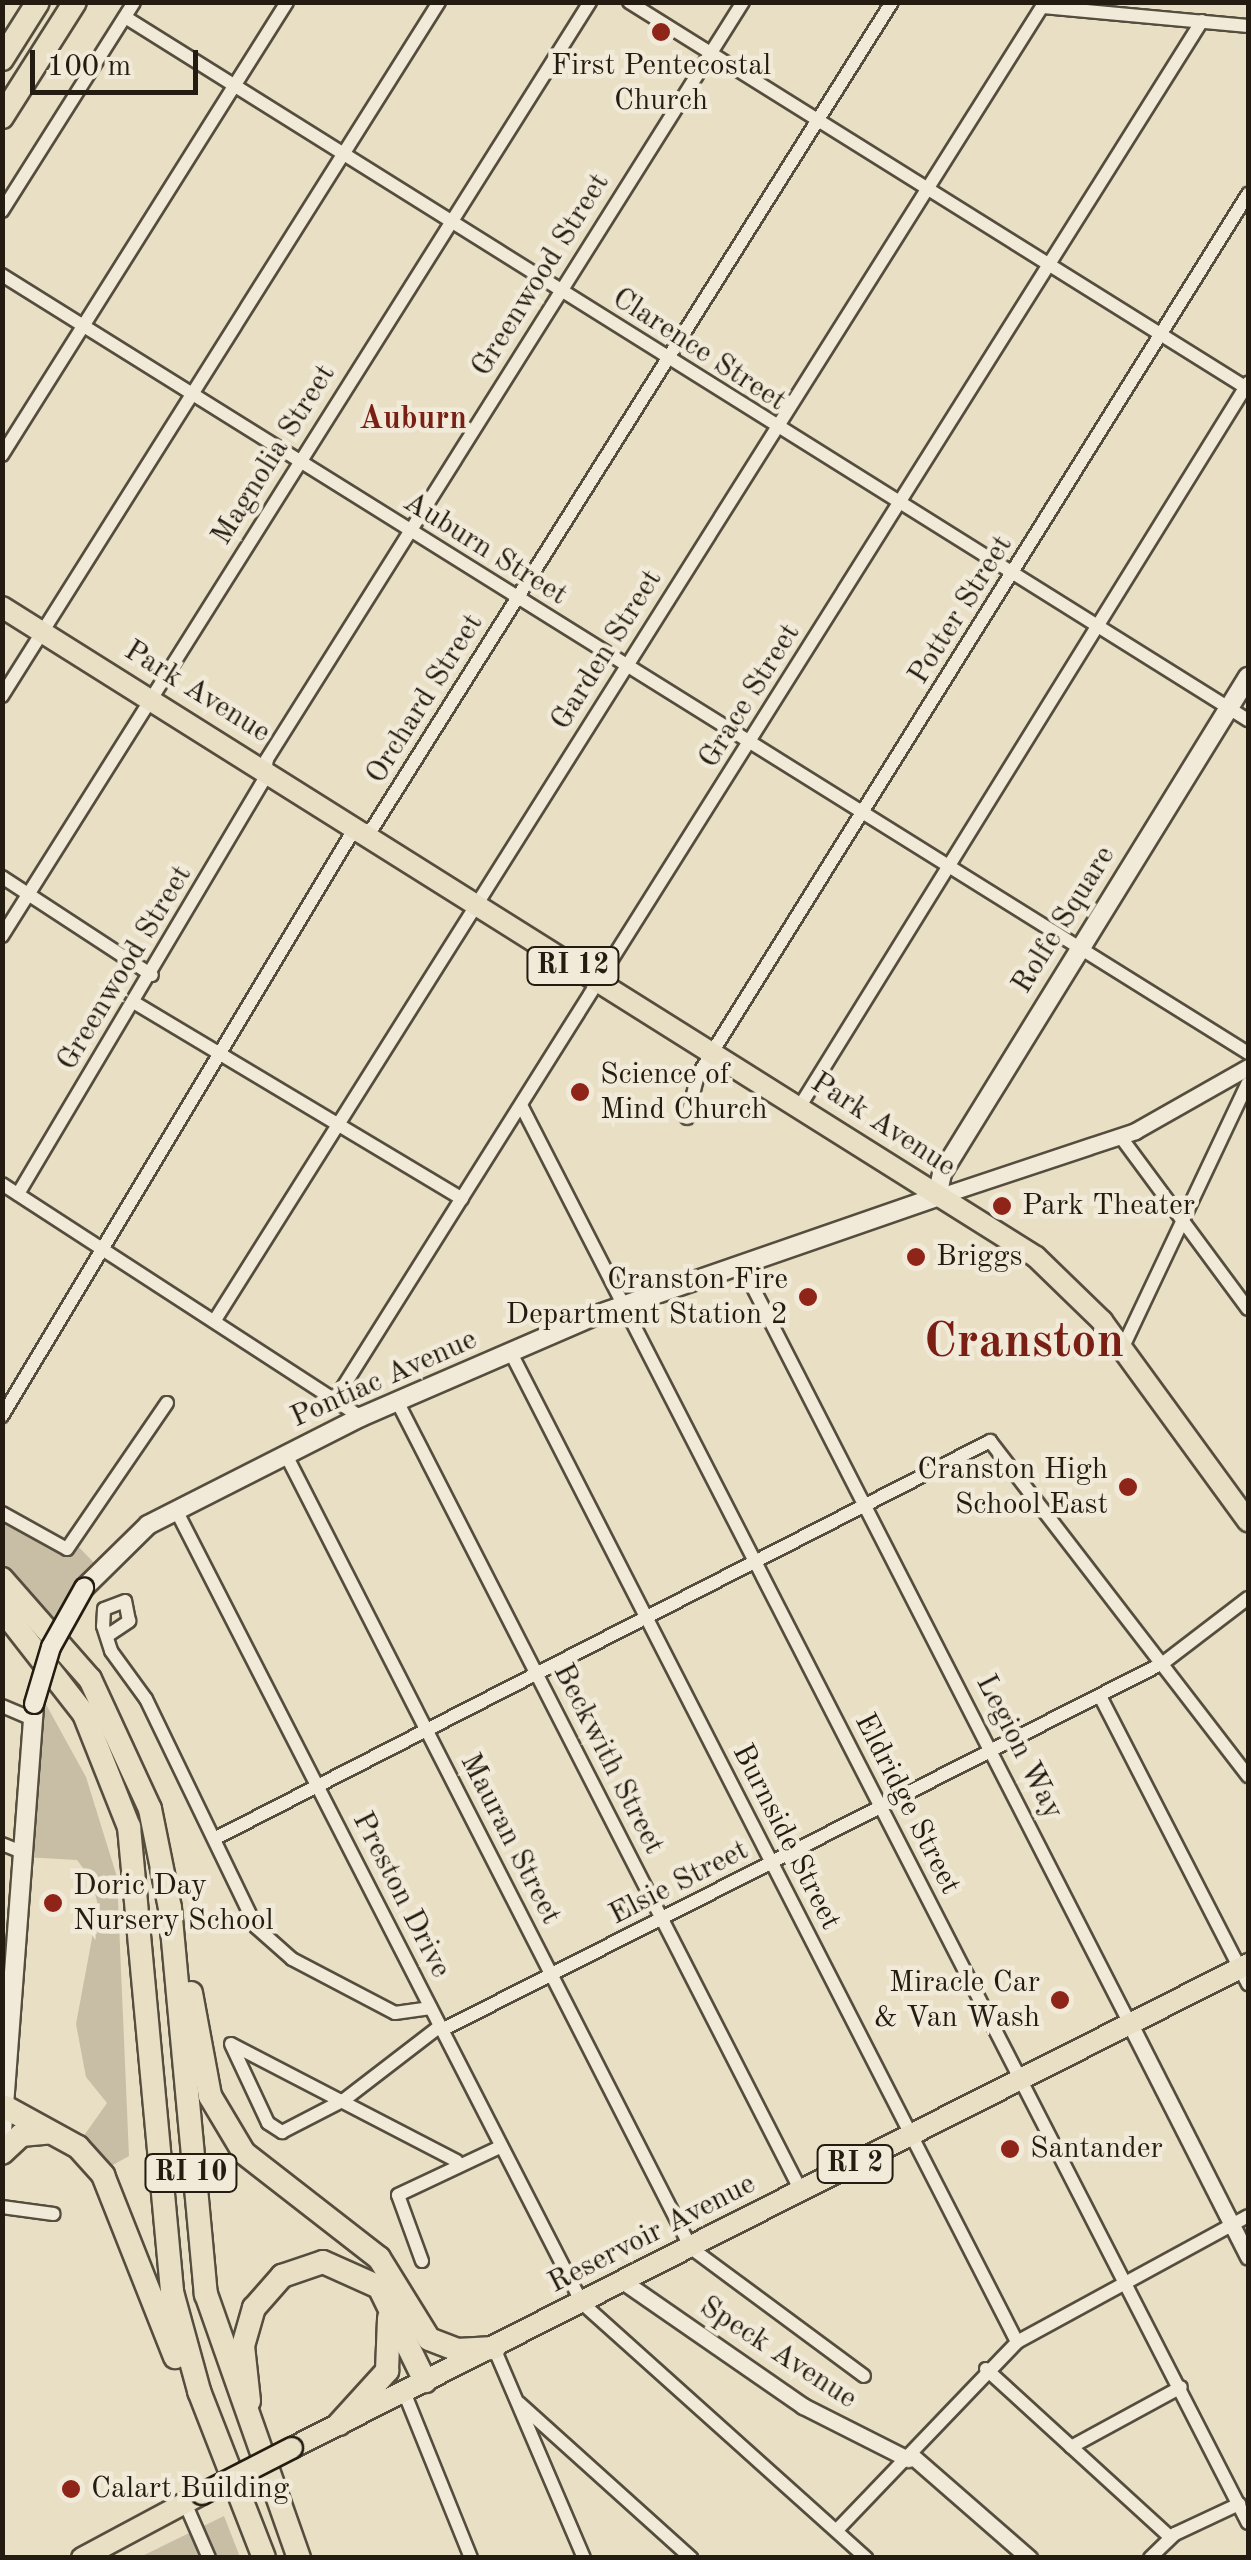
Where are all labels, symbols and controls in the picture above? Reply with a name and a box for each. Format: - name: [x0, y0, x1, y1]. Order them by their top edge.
- marker: First Pentecostal Church: [650, 21, 672, 43]
- scale bar: [35, 30, 202, 92]
- place label: First Pentecostal Church: [551, 48, 771, 118]
- text: 100 m: [47, 52, 131, 82]
- street label: Greenwood Street: [464, 167, 618, 383]
- street label: Clarence Street: [605, 280, 793, 420]
- street label: Magnolia Street: [204, 358, 344, 552]
- district label: Auburn: [359, 401, 467, 439]
- street label: Auburn Street: [396, 484, 574, 614]
- street label: Potter Street: [901, 529, 1021, 691]
- street label: Garden Street: [543, 563, 671, 737]
- street label: Orchard Street: [358, 607, 492, 791]
- street label: Grace Street: [691, 617, 809, 775]
- street label: Park Avenue: [117, 633, 277, 751]
- street label: Rolfe Square: [1004, 840, 1124, 1000]
- street label: Greenwood Street: [50, 859, 200, 1077]
- road number: RI 12: [526, 943, 620, 989]
- place label: Science of Mind Church: [600, 1057, 768, 1128]
- street label: Park Avenue: [804, 1065, 962, 1185]
- marker: Science of Mind Church: [569, 1081, 591, 1103]
- place label: Park Theater: [1022, 1188, 1195, 1224]
- marker: Park Theater: [991, 1195, 1013, 1217]
- place label: Briggs: [936, 1239, 1023, 1275]
- marker: Briggs: [905, 1246, 927, 1268]
- place label: Cranston Fire Department Station 2: [506, 1262, 788, 1332]
- marker: Cranston Fire Department Station 2: [797, 1286, 819, 1308]
- district label: Cranston: [924, 1314, 1124, 1374]
- street label: Pontiac Avenue: [285, 1322, 483, 1436]
- place label: Cranston High School East: [917, 1452, 1108, 1522]
- marker: Cranston High School East: [1117, 1476, 1139, 1498]
- street label: Beckwith Street: [544, 1658, 672, 1860]
- street label: Legion Way: [967, 1669, 1071, 1825]
- street label: Eldridge Street: [846, 1707, 968, 1901]
- street label: Burnside Street: [724, 1738, 848, 1936]
- street label: Mauran Street: [451, 1747, 569, 1931]
- street label: Preston Drive: [344, 1806, 458, 1984]
- street label: Elsie Street: [603, 1833, 755, 1933]
- place label: Doric Day Nursery School: [73, 1868, 274, 1938]
- marker: Doric Day Nursery School: [42, 1892, 64, 1914]
- place label: Miracle Car & Van Wash: [874, 1965, 1040, 2036]
- marker: Miracle Car & Van Wash: [1049, 1989, 1071, 2011]
- place label: Santander: [1030, 2131, 1163, 2167]
- marker: Santander: [999, 2138, 1021, 2160]
- road number: RI 2: [815, 2141, 895, 2187]
- road number: RI 10: [144, 2150, 238, 2196]
- street label: Reservoir Avenue: [542, 2166, 762, 2302]
- street label: Speck Avenue: [693, 2289, 863, 2417]
- place label: Calart Building: [91, 2471, 289, 2507]
- marker: Calart Building: [60, 2478, 82, 2500]

